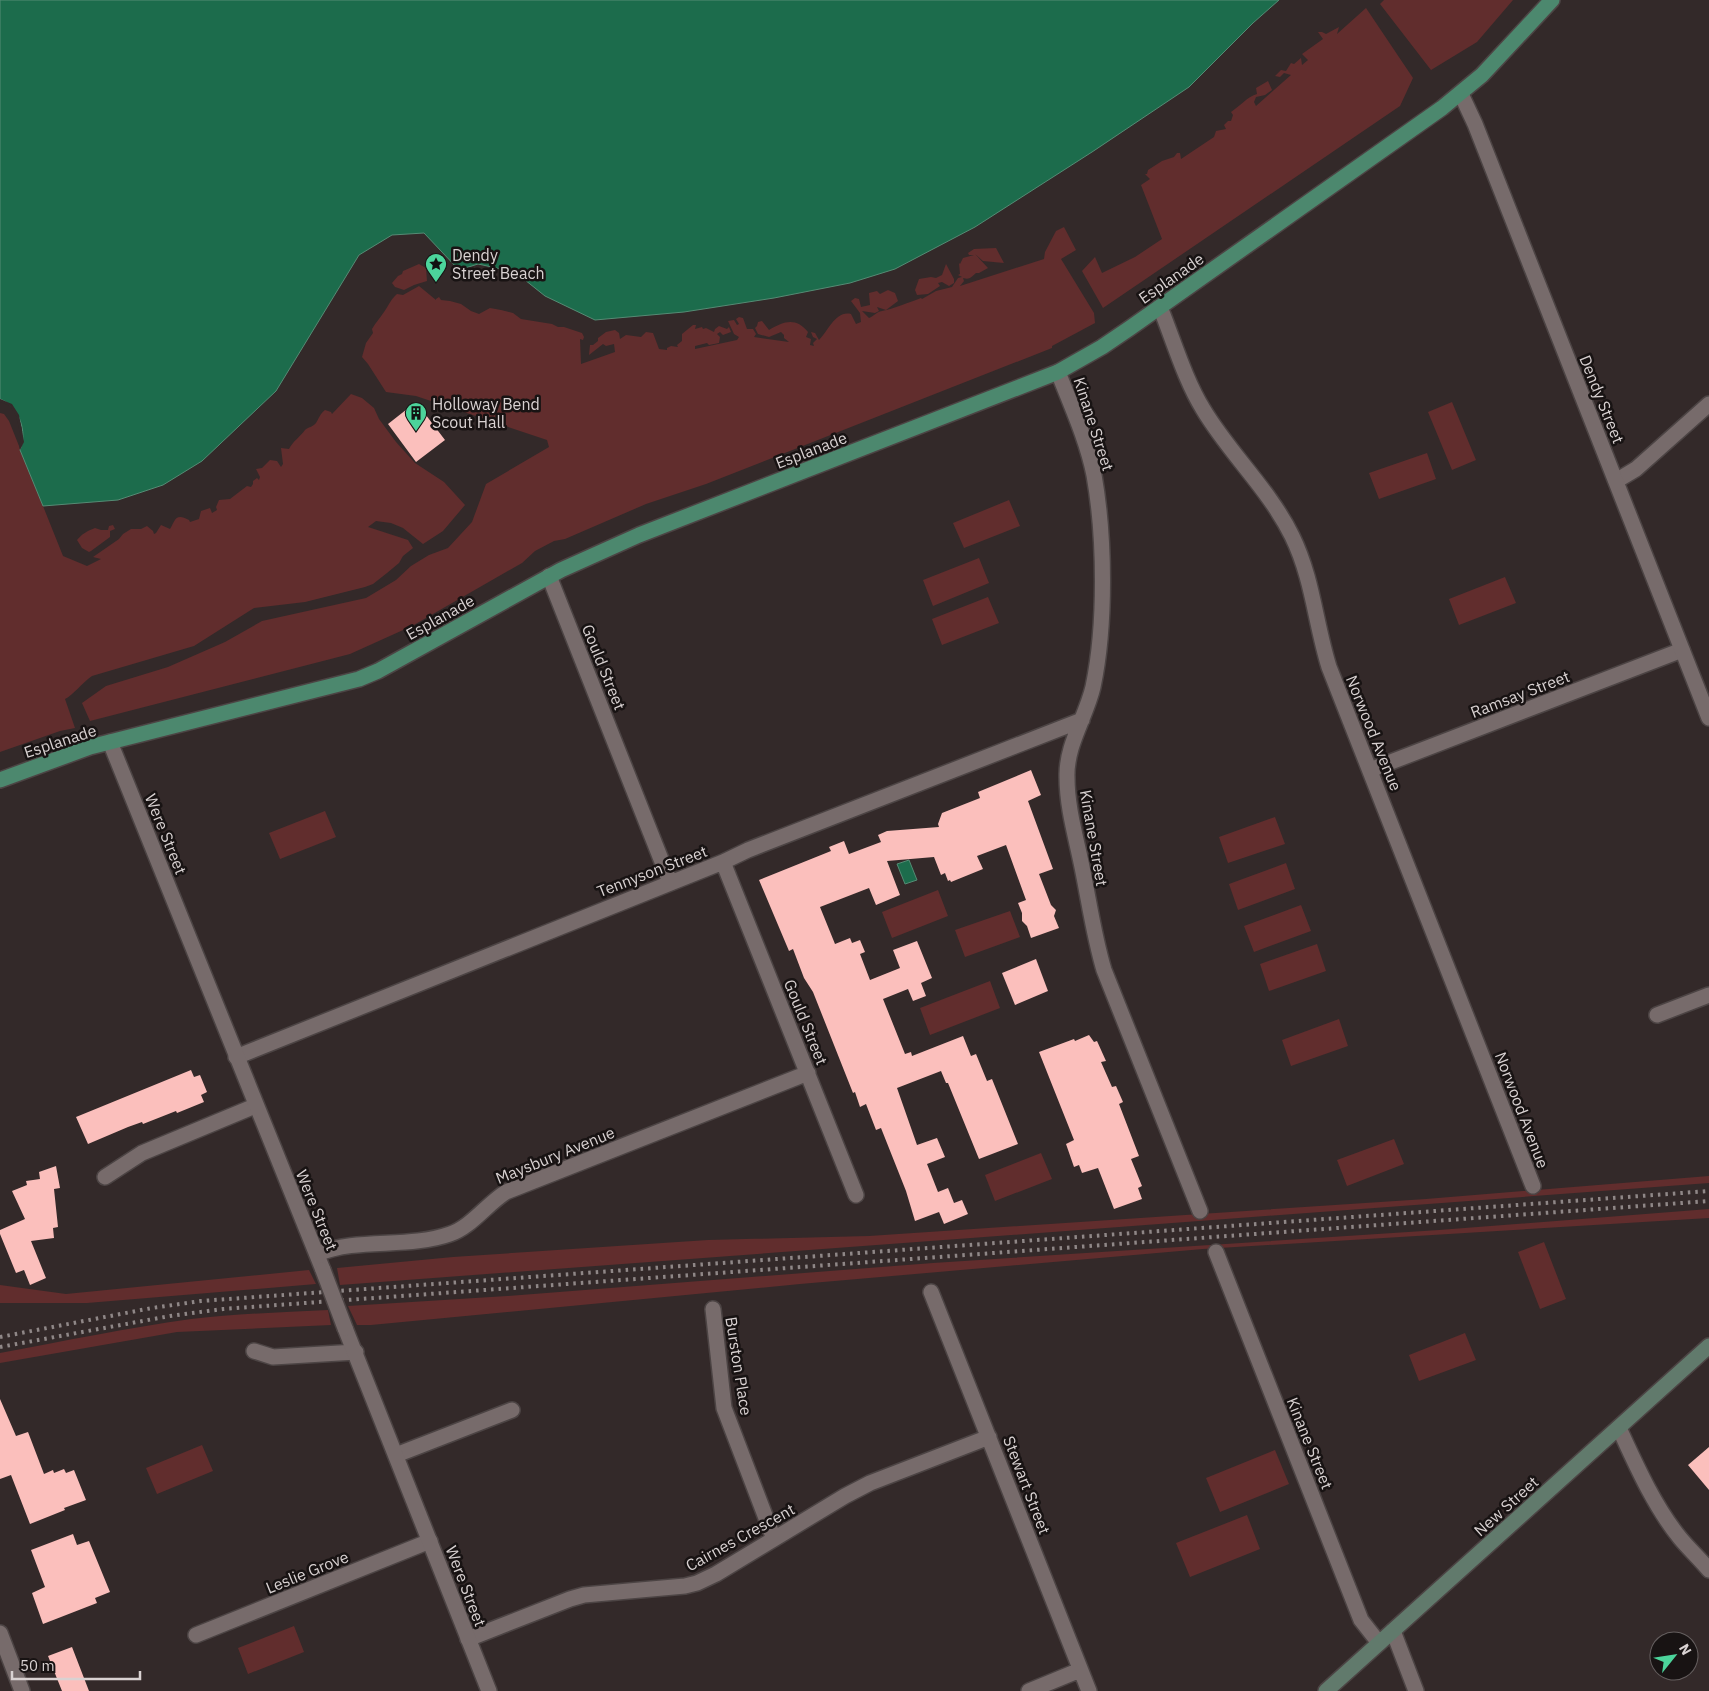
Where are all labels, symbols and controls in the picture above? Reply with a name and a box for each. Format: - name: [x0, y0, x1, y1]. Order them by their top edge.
- place label: Dendy Street Beach: [452, 245, 545, 283]
- street label: Esplanade: [1135, 248, 1208, 308]
- place icon: Dendy Street Beach: [424, 252, 448, 283]
- street label: Dendy Street: [1575, 352, 1629, 446]
- street label: Kinane Street: [1069, 375, 1119, 473]
- place label: Holloway Bend Scout Hall: [432, 394, 540, 432]
- building icon: Holloway Bend Scout Hall: [404, 401, 428, 432]
- street label: Esplanade: [772, 427, 850, 473]
- street label: Esplanade: [402, 590, 478, 644]
- street label: Gould Street: [578, 621, 630, 713]
- street label: Ramsay Street: [1468, 666, 1572, 722]
- street label: Norwood Avenue: [1342, 672, 1406, 794]
- street label: Esplanade: [21, 720, 99, 762]
- street label: Kinane Street: [1076, 788, 1112, 888]
- street label: Were Street: [141, 791, 191, 877]
- street label: Tennyson Street: [594, 841, 710, 901]
- street label: Gould Street: [780, 976, 832, 1068]
- street label: Norwood Avenue: [1491, 1049, 1553, 1171]
- street label: Maysbury Avenue: [492, 1122, 618, 1188]
- street label: Were Street: [292, 1167, 342, 1253]
- street label: Burston Place: [721, 1315, 757, 1417]
- street label: Kinane Street: [1283, 1394, 1337, 1492]
- street label: Stewart Street: [999, 1433, 1055, 1537]
- street label: New Street: [1470, 1472, 1542, 1540]
- street label: Cairnes Crescent: [682, 1499, 798, 1575]
- street label: Were Street: [441, 1543, 491, 1629]
- street label: Leslie Grove: [263, 1546, 352, 1598]
- north arrow: [1649, 1631, 1699, 1681]
- text: N: [1675, 1641, 1696, 1658]
- scale bar: [12, 1648, 140, 1680]
- text: 50 m: [20, 1656, 55, 1675]

